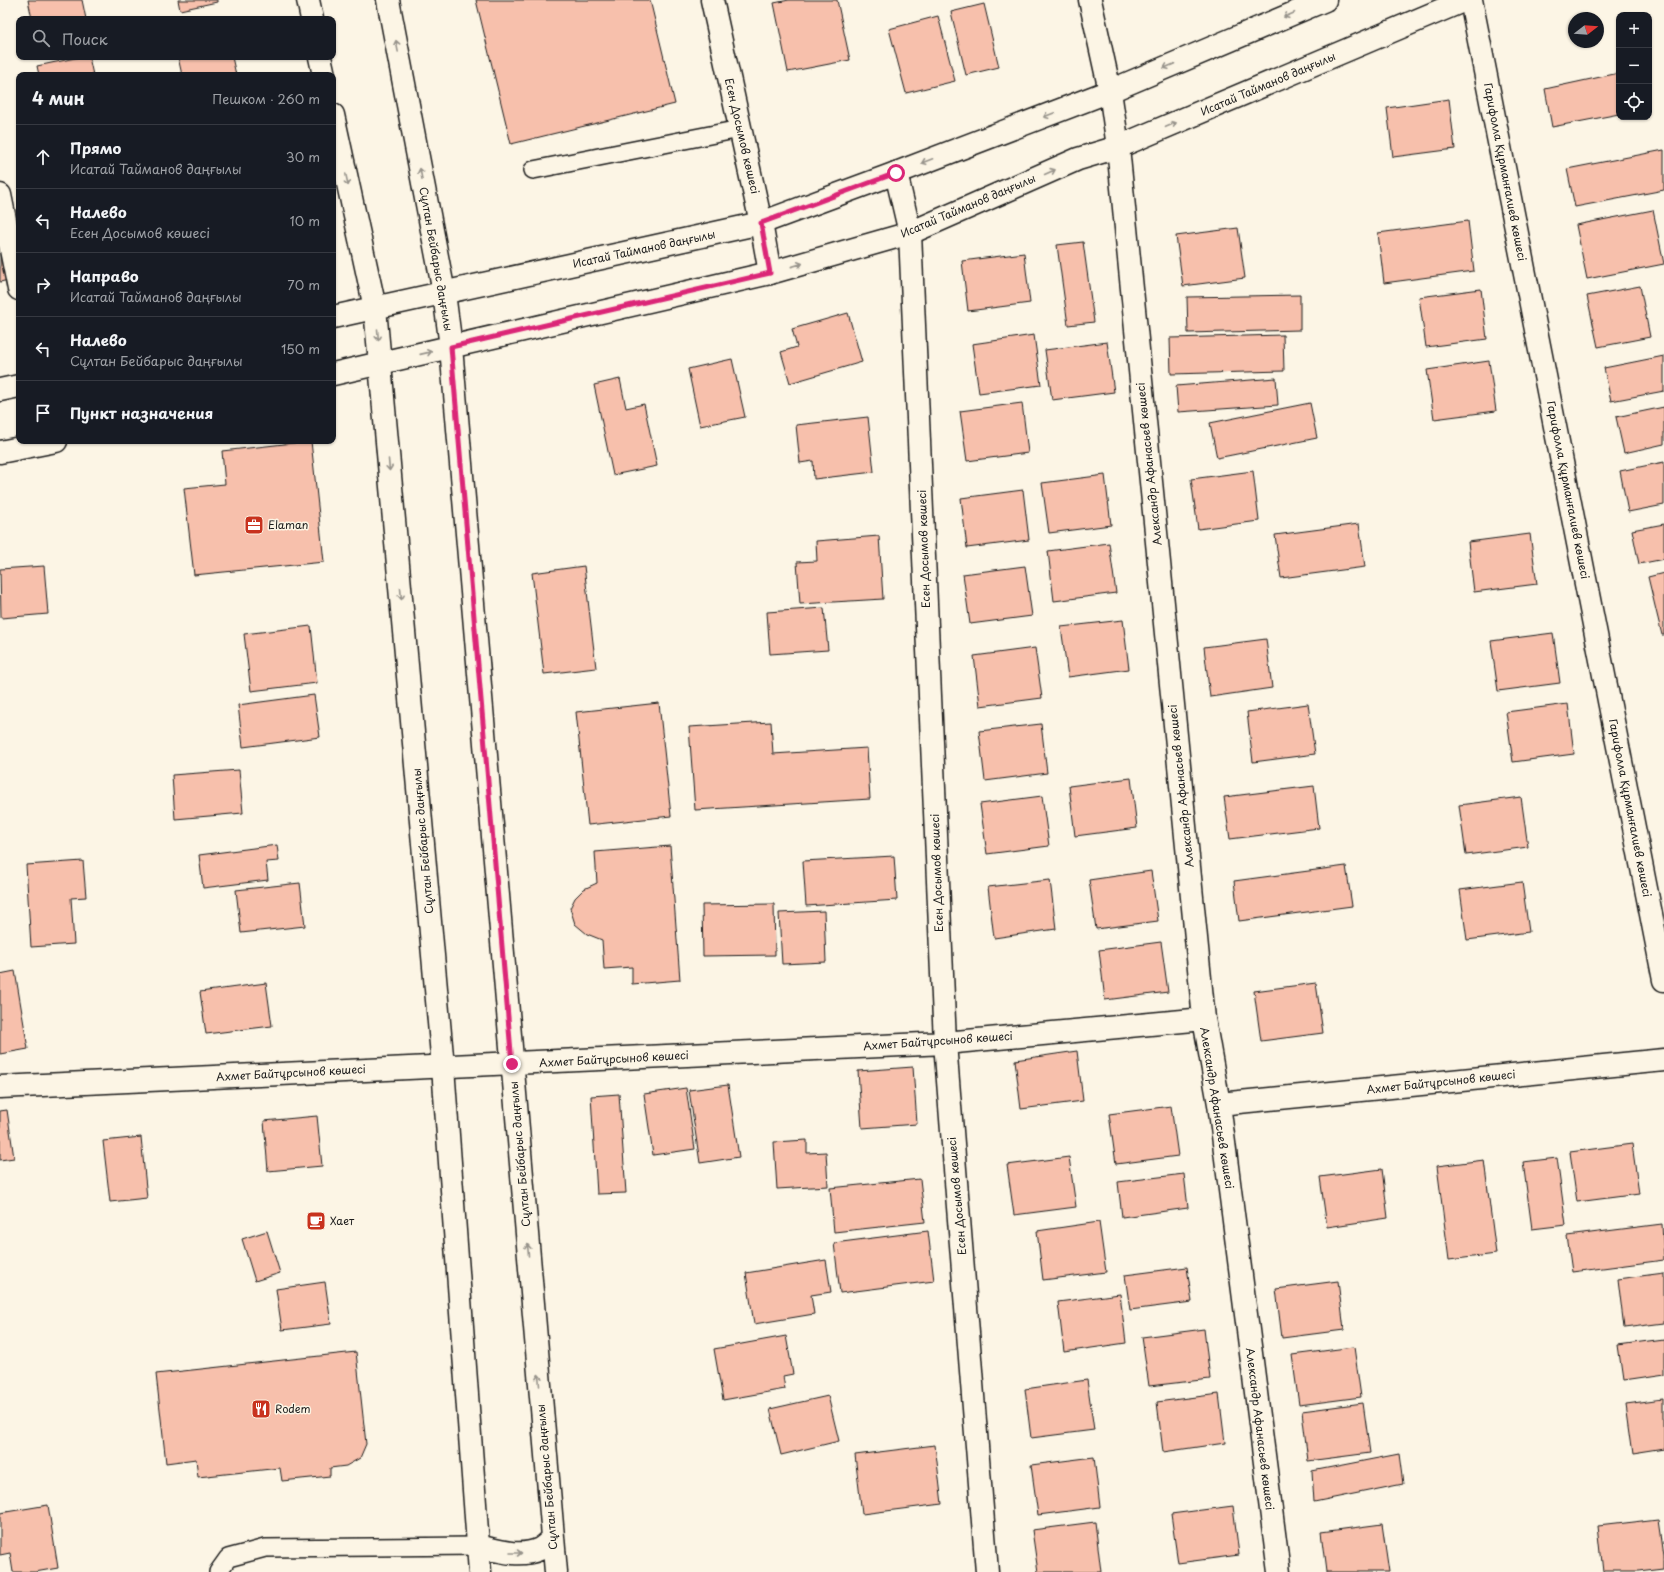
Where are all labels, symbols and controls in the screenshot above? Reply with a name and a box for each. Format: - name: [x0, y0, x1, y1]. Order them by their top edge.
- one-way arrow: [1283, 12, 1295, 20]
- north arrow: [1568, 12, 1604, 48]
- map controls: [1616, 12, 1652, 120]
- button: +: [1616, 12, 1652, 48]
- search box: [16, 16, 336, 60]
- icon: search: [30, 27, 52, 49]
- text: Поиск: [62, 27, 108, 50]
- one-way arrow: [392, 40, 400, 53]
- street label: Исатай Тайманов даңғылы: [1198, 47, 1338, 120]
- button: −: [1616, 48, 1652, 84]
- one-way arrow: [1164, 63, 1176, 70]
- street label: Есен Досымов көшесі: [721, 76, 764, 196]
- street label: Гарифолла Құрманғалиев көшесі: [1480, 81, 1531, 262]
- button: locate: [1616, 84, 1652, 120]
- text: 4 мин: [32, 85, 85, 111]
- text: Пешком · 260 m: [212, 89, 320, 108]
- one-way arrow: [1043, 111, 1055, 119]
- one-way arrow: [1165, 121, 1177, 128]
- text: Прямо: [70, 136, 121, 159]
- icon: ahead: [32, 146, 54, 168]
- text: 30 m: [286, 147, 320, 166]
- one-way arrow: [922, 158, 934, 166]
- text: Исатай Тайманов даңғылы: [70, 159, 242, 178]
- route start: [887, 164, 905, 182]
- one-way arrow: [1044, 167, 1056, 175]
- one-way arrow: [417, 168, 425, 181]
- street label: Исатай Тайманов даңғылы: [898, 169, 1038, 242]
- one-way arrow: [344, 174, 352, 187]
- street label: Сұлтан Бейбарыс даңғылы: [415, 185, 458, 332]
- text: Налево: [70, 200, 127, 223]
- icon: left: [32, 210, 54, 232]
- text: 10 m: [290, 211, 320, 230]
- text: Есен Досымов көшесі: [70, 223, 210, 242]
- street label: Исатай Тайманов даңғылы: [571, 225, 717, 272]
- one-way arrow: [791, 261, 804, 268]
- text: Направо: [70, 264, 139, 287]
- icon: right: [32, 274, 54, 296]
- text: 70 m: [287, 275, 320, 294]
- text: Исатай Тайманов даңғылы: [70, 287, 242, 306]
- text: Налево: [70, 328, 127, 351]
- one-way arrow: [374, 328, 381, 341]
- icon: left: [32, 338, 54, 360]
- text: 150 m: [281, 339, 320, 358]
- one-way arrow: [419, 348, 432, 356]
- text: Сұлтан Бейбарыс даңғылы: [70, 351, 243, 370]
- street label: Александр Афанасьев көшесі: [1131, 382, 1166, 546]
- street label: Гарифолла Құрманғалиев көшесі: [1543, 399, 1594, 580]
- text: Пункт назначения: [70, 401, 213, 424]
- icon: arrive: [32, 402, 54, 424]
- one-way arrow: [386, 458, 393, 471]
- street label: Есен Досымов көшесі: [913, 490, 934, 608]
- office icon: Elaman: [243, 514, 265, 536]
- place label: Elaman: [268, 516, 308, 533]
- one-way arrow: [397, 587, 404, 600]
- street label: Александр Афанасьев көшесі: [1163, 704, 1198, 868]
- street label: Гарифолла Құрманғалиев көшесі: [1605, 717, 1656, 898]
- street label: Сұлтан Бейбарыс даңғылы: [408, 768, 437, 915]
- street label: Есен Досымов көшесі: [926, 814, 947, 932]
- street label: Александр Афанасьев көшесі: [1196, 1026, 1239, 1190]
- street label: Ахмет Байтұрсынов көшесі: [863, 1027, 1013, 1054]
- street label: Ахмет Байтұрсынов көшесі: [539, 1046, 689, 1071]
- route end: [503, 1055, 521, 1073]
- street label: Ахмет Байтұрсынов көшесі: [216, 1060, 366, 1085]
- street label: Ахмет Байтұрсынов көшесі: [1366, 1065, 1516, 1098]
- street label: Сұлтан Бейбарыс даңғылы: [505, 1081, 534, 1228]
- street label: Есен Досымов көшесі: [943, 1136, 970, 1256]
- cafe icon: Хает: [305, 1210, 327, 1232]
- place label: Хает: [330, 1212, 355, 1229]
- one-way arrow: [525, 1244, 532, 1257]
- street label: Александр Афанасьев көшесі: [1242, 1347, 1279, 1511]
- one-way arrow: [536, 1374, 543, 1387]
- restaurant icon: Rodem: [250, 1398, 272, 1420]
- place label: Rodem: [275, 1400, 311, 1417]
- street label: Сұлтан Бейбарыс даңғылы: [532, 1404, 561, 1551]
- one-way arrow: [509, 1549, 522, 1557]

